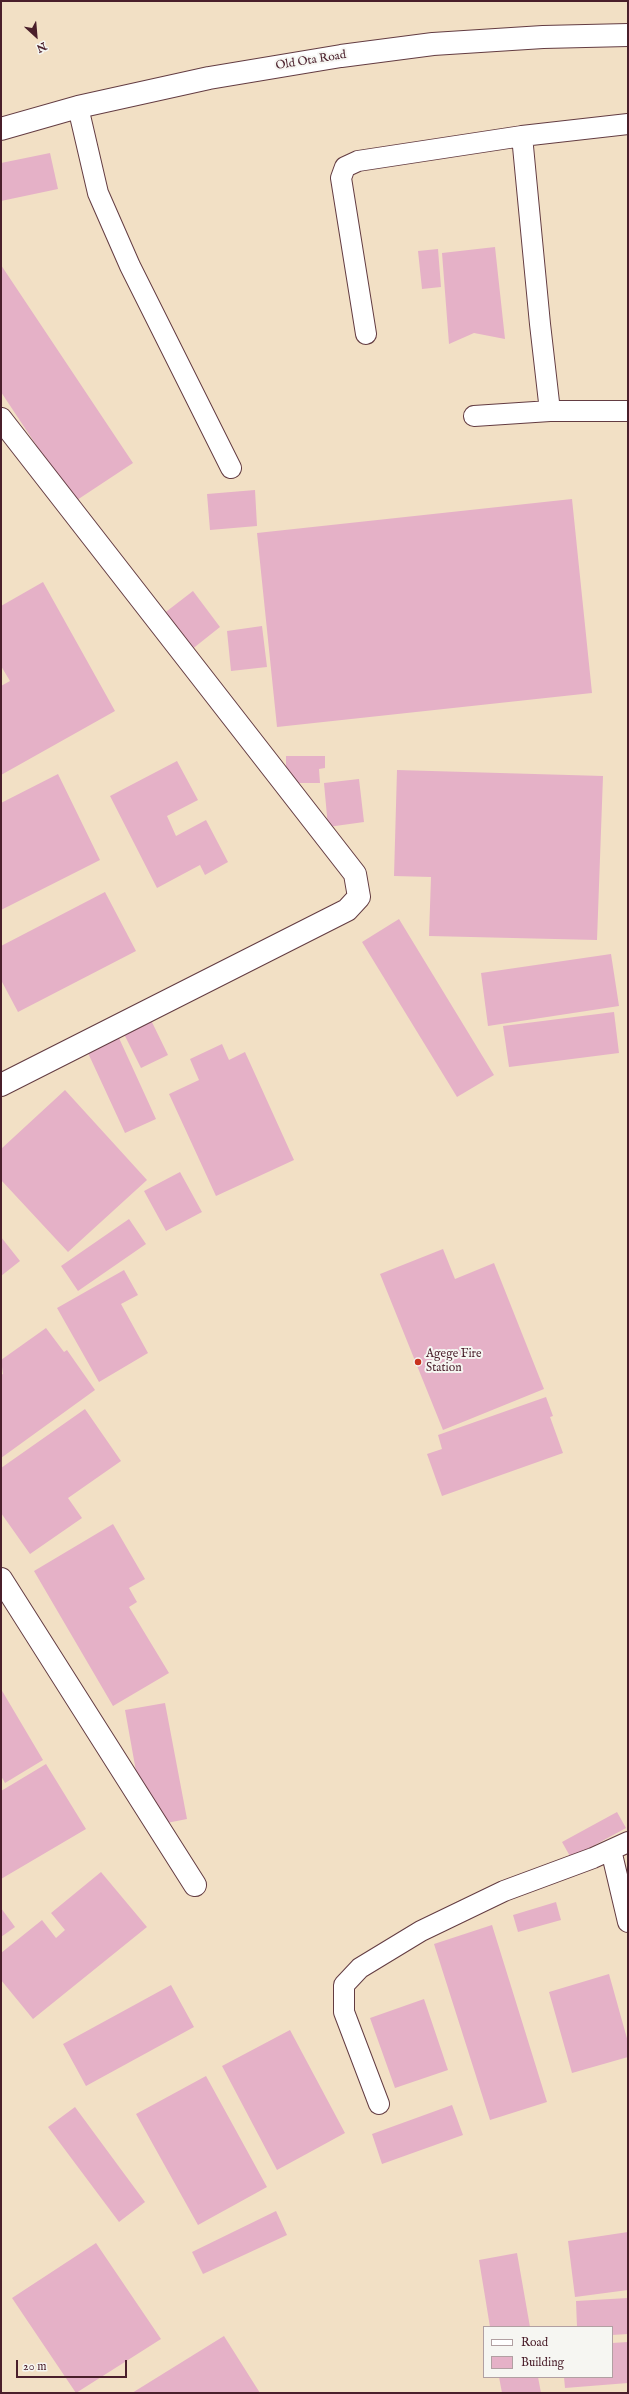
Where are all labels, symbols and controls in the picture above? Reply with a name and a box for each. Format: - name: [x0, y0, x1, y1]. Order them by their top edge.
- north arrow: [16, 16, 56, 56]
- text: N: [34, 38, 49, 55]
- street label: Old Ota Road: [275, 48, 347, 74]
- place label: Agege Fire Station: [426, 1348, 482, 1376]
- marker: Agege Fire Station: [413, 1357, 423, 1367]
- legend: [483, 2326, 613, 2378]
- text: Road: [521, 2335, 548, 2350]
- scale bar: [18, 2352, 129, 2378]
- text: Building: [521, 2355, 564, 2370]
- text: 20 m: [23, 2359, 46, 2374]

